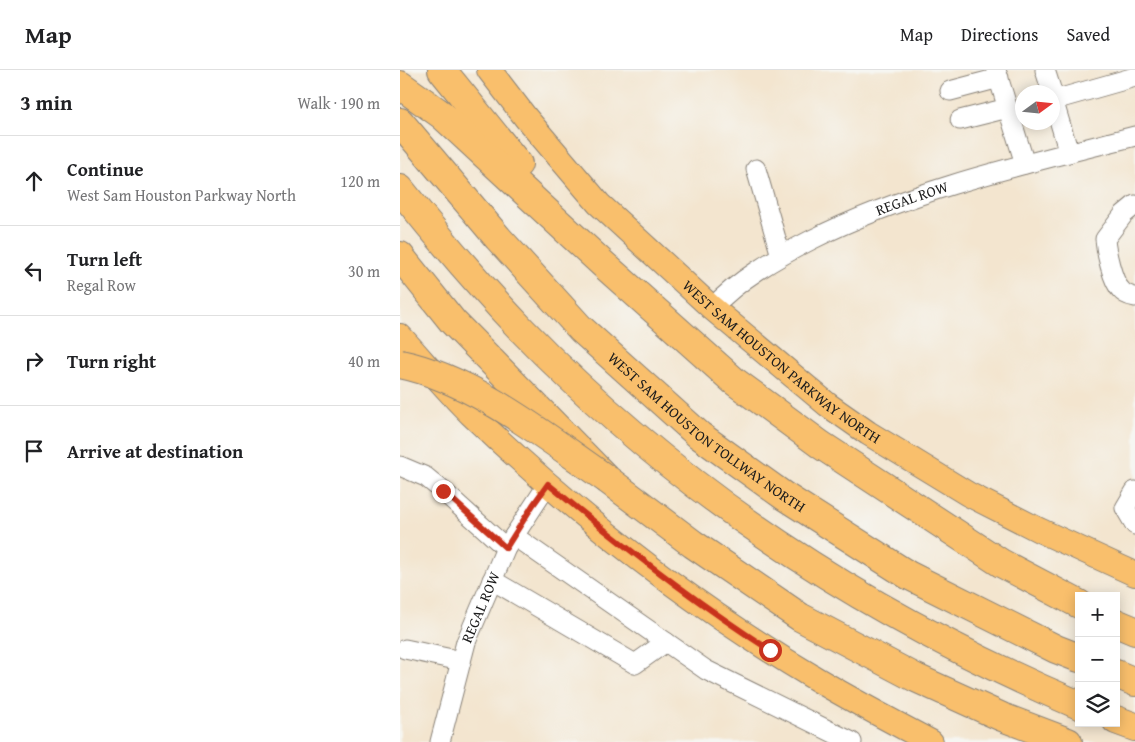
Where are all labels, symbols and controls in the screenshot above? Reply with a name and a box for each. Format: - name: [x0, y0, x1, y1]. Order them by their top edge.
- text: Map: [25, 17, 72, 52]
- text: Map: [900, 21, 933, 48]
- text: Directions: [961, 21, 1038, 48]
- text: Saved: [1066, 21, 1110, 48]
- north arrow: [1015, 85, 1060, 130]
- text: 3 min: [20, 87, 72, 118]
- text: Walk · 190 m: [297, 91, 380, 115]
- text: Continue: [67, 155, 144, 183]
- icon: ahead: [20, 167, 48, 195]
- text: 120 m: [340, 169, 380, 193]
- street label: REGAL ROW: [873, 176, 951, 220]
- text: West Sam Houston Parkway North: [67, 183, 296, 207]
- text: Turn left: [67, 245, 142, 273]
- icon: left: [20, 257, 48, 285]
- text: 30 m: [348, 259, 380, 283]
- text: Regal Row: [67, 273, 136, 297]
- street label: WEST SAM HOUSTON PARKWAY NORTH: [678, 275, 885, 448]
- icon: right: [20, 347, 48, 375]
- text: Turn right: [67, 347, 156, 375]
- street label: WEST SAM HOUSTON TOLLWAY NORTH: [603, 347, 810, 517]
- text: 40 m: [348, 349, 380, 373]
- icon: arrive: [20, 437, 48, 465]
- text: Arrive at destination: [67, 437, 243, 465]
- route end: [432, 480, 455, 503]
- street label: REGAL ROW: [456, 568, 505, 646]
- map controls: [1075, 592, 1120, 727]
- button: +: [1075, 592, 1120, 637]
- button: −: [1075, 637, 1120, 682]
- route start: [759, 639, 782, 662]
- button: layers: [1075, 682, 1120, 727]

